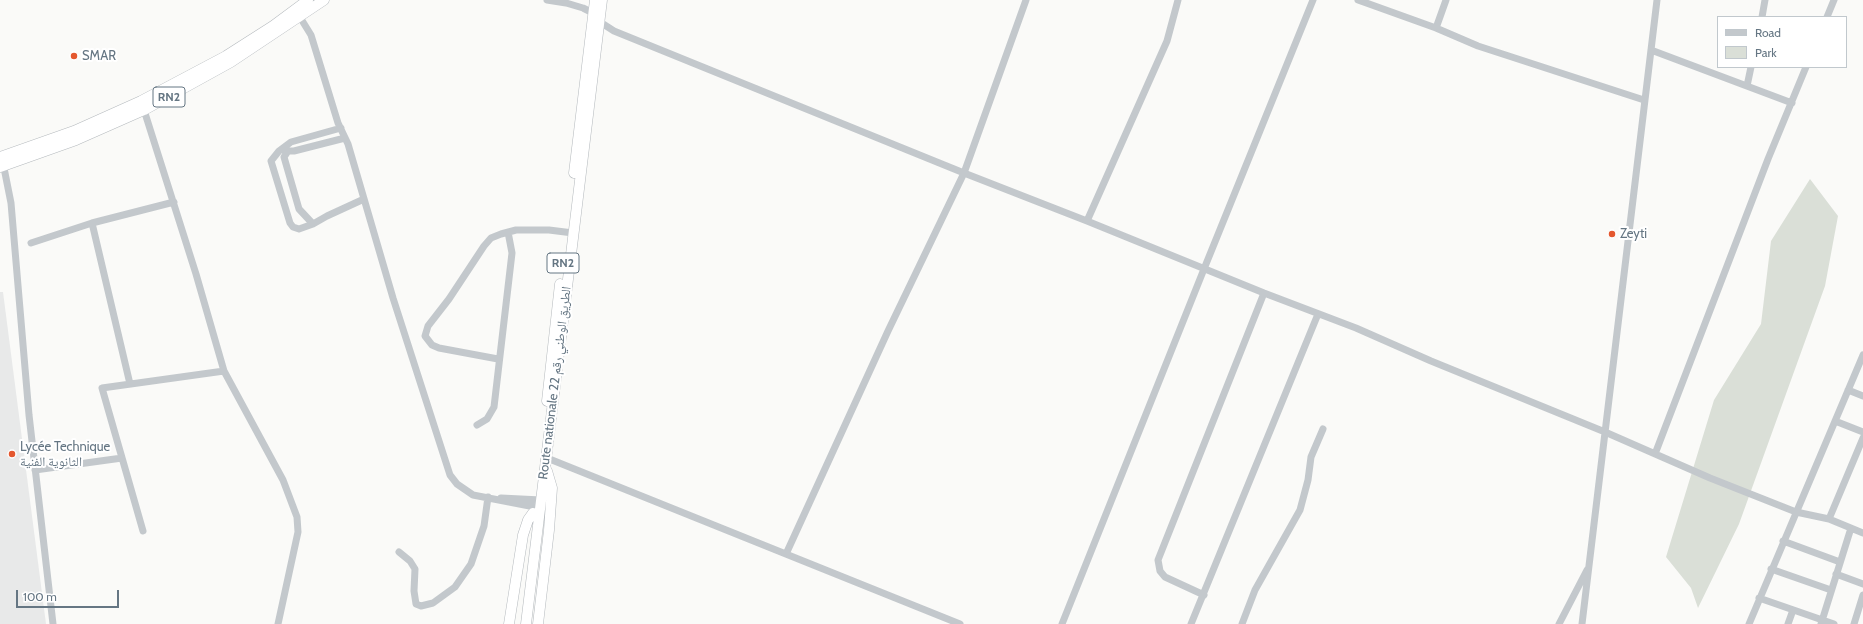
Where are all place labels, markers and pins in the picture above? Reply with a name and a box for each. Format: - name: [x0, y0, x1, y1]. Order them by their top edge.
- place label: SMAR: [82, 48, 116, 64]
- marker: SMAR: [69, 51, 79, 61]
- place label: Zeyti: [1620, 226, 1647, 242]
- marker: Zeyti: [1607, 229, 1617, 239]
- place label: Lycée Technique الثانوية الفنية: [20, 439, 110, 470]
- marker: Lycée Technique الثانوية الفنية: [7, 449, 17, 459]

